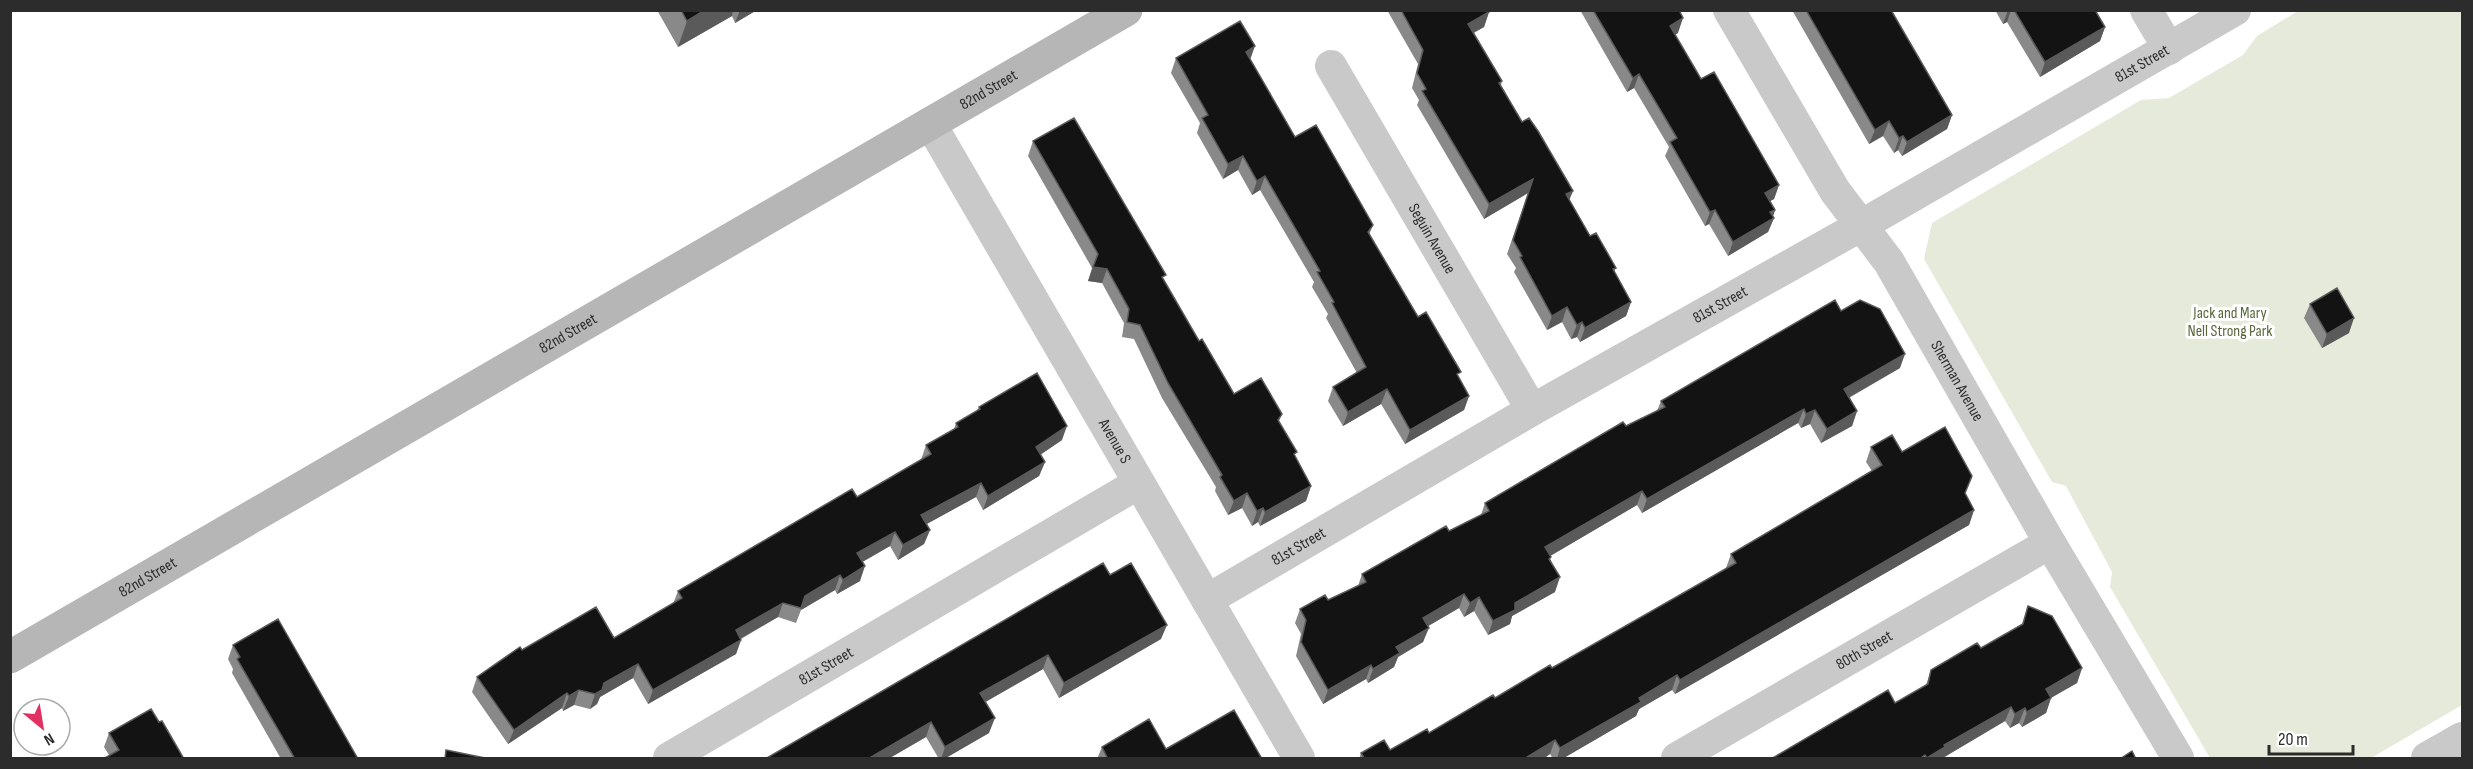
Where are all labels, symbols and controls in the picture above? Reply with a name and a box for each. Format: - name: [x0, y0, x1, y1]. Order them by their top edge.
- street label: 81st Street: [2111, 40, 2173, 87]
- street label: 82nd Street: [956, 65, 1021, 114]
- street label: Seguin Avenue: [1404, 200, 1460, 277]
- street label: 81st Street: [1689, 282, 1751, 327]
- park label: Jack and Mary Nell Strong Park: [2188, 304, 2272, 341]
- street label: 82nd Street: [536, 309, 600, 358]
- street label: Sherman Avenue: [1927, 337, 1988, 425]
- street label: Avenue S: [1094, 415, 1135, 467]
- street label: 81st Street: [1268, 523, 1329, 570]
- street label: 82nd Street: [115, 553, 180, 601]
- street label: 80th Street: [1832, 626, 1896, 674]
- street label: 81st Street: [796, 643, 857, 689]
- north arrow: [12, 697, 72, 757]
- scale bar: [2269, 718, 2353, 756]
- text: N: [40, 728, 57, 749]
- text: 20 m: [2278, 729, 2308, 750]

